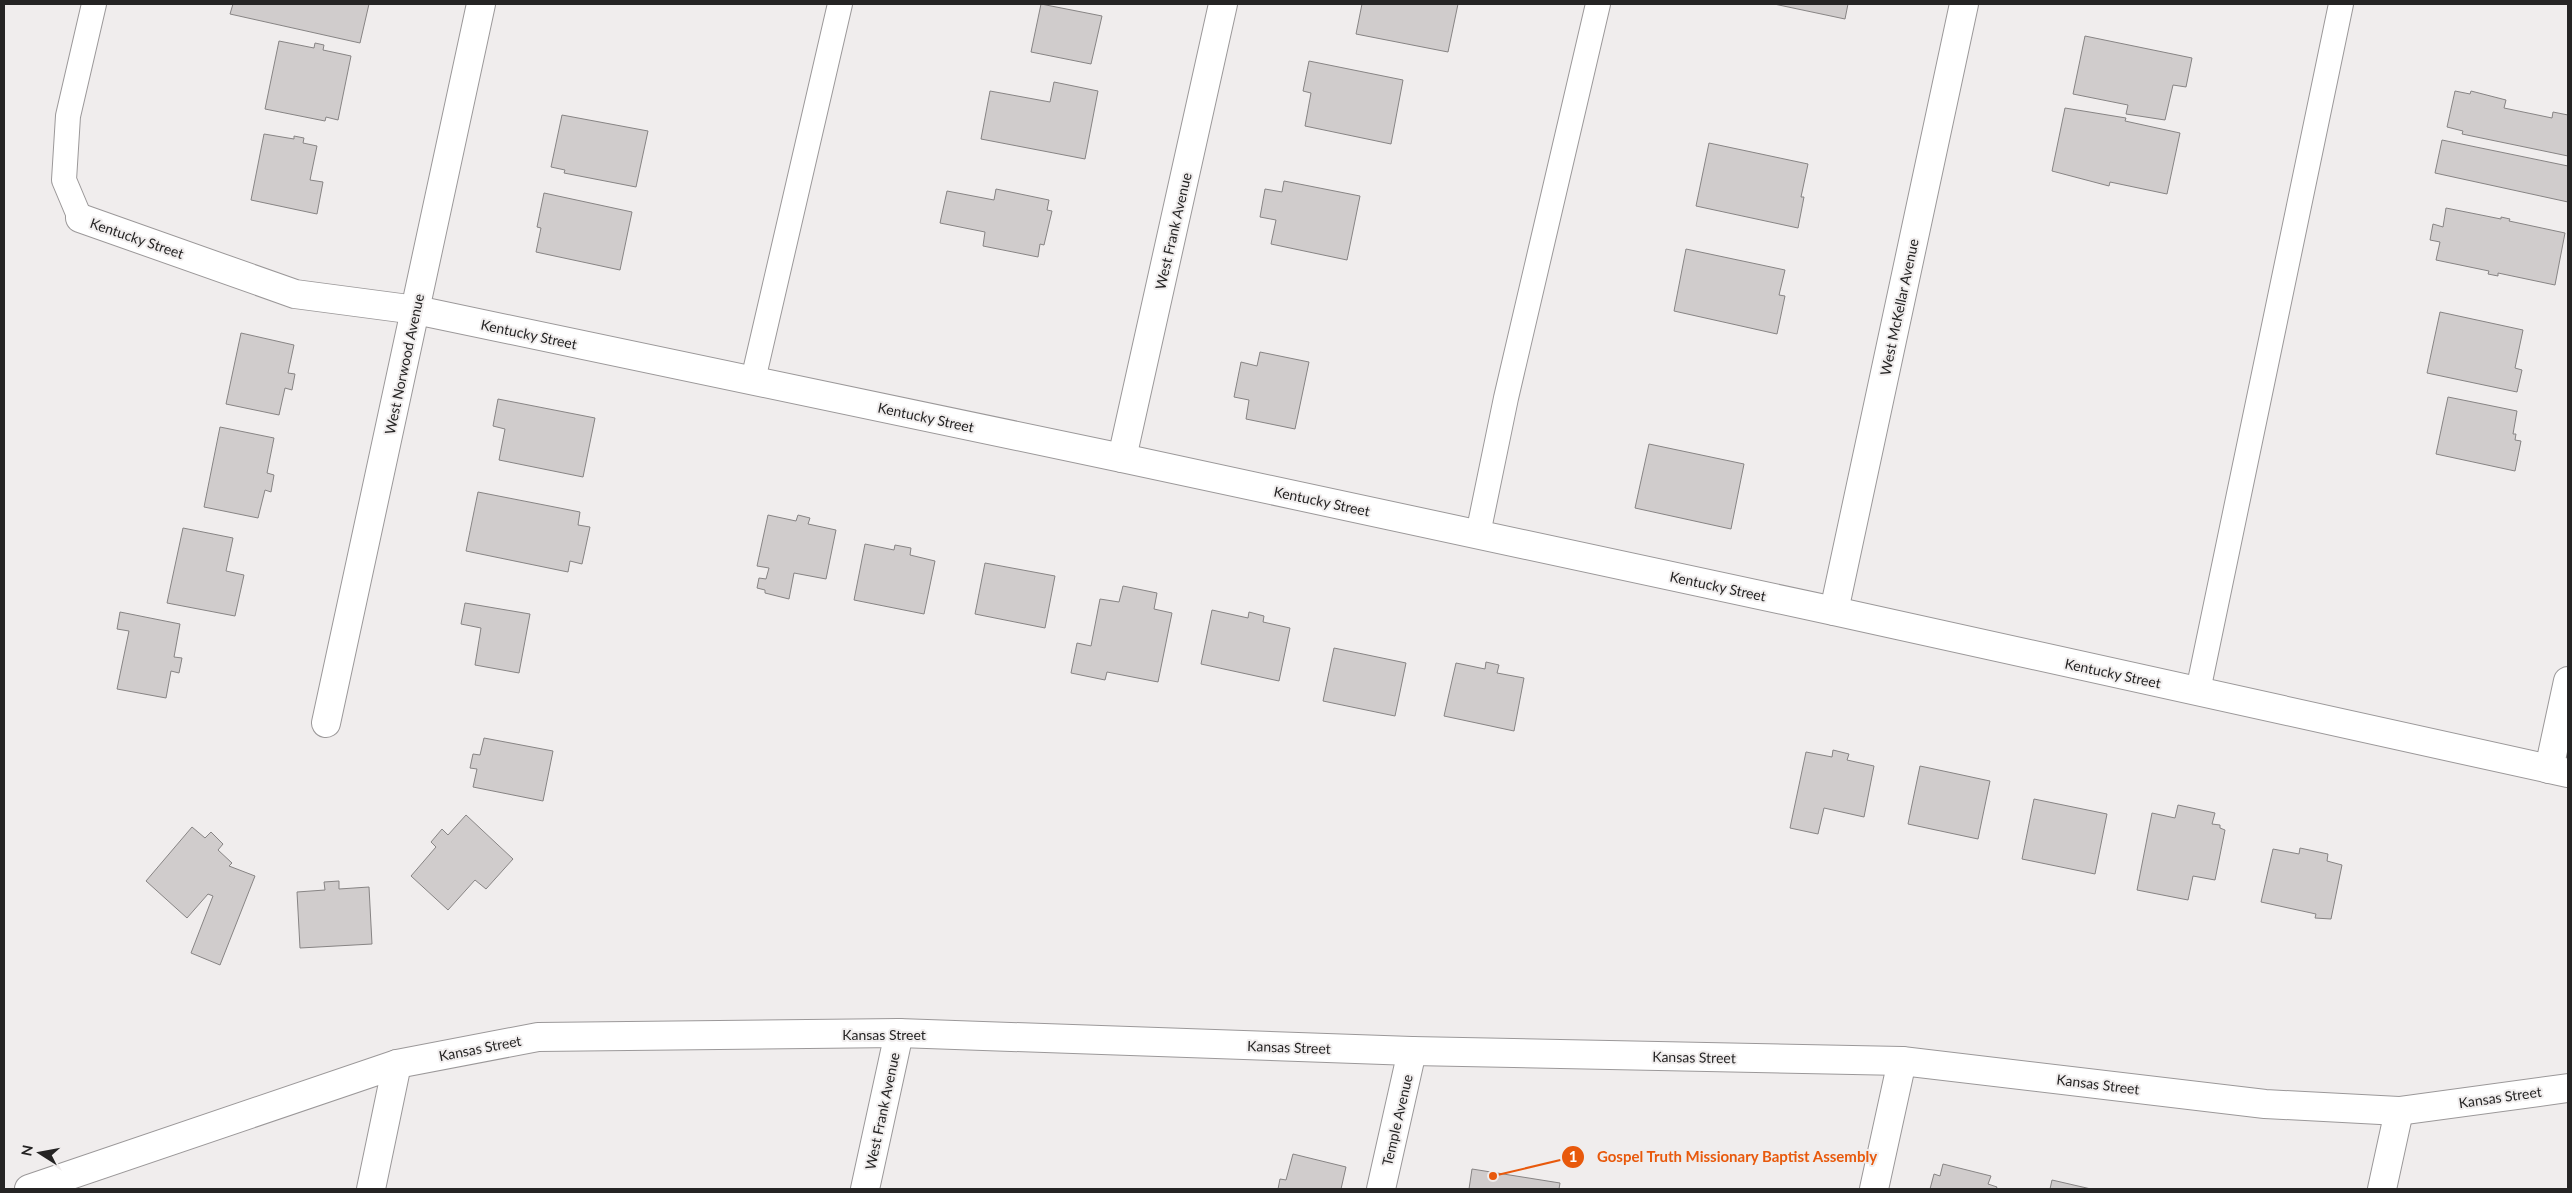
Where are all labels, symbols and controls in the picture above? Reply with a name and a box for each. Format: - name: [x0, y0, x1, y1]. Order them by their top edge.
- street label: West Frank Avenue: [1151, 171, 1195, 291]
- street label: Kentucky Street: [88, 214, 186, 262]
- street label: West McKellar Avenue: [1876, 237, 1922, 377]
- street label: West Norwood Avenue: [381, 292, 427, 436]
- street label: Kentucky Street: [479, 316, 579, 352]
- street label: Kentucky Street: [876, 399, 976, 435]
- street label: Kentucky Street: [1272, 483, 1372, 519]
- street label: Kentucky Street: [1668, 568, 1768, 604]
- street label: Kentucky Street: [2063, 655, 2163, 691]
- street label: Kansas Street: [842, 1026, 926, 1043]
- street label: Kansas Street: [437, 1032, 523, 1064]
- street label: Kansas Street: [1247, 1037, 1331, 1057]
- street label: Kansas Street: [1652, 1048, 1736, 1066]
- street label: West Frank Avenue: [861, 1051, 903, 1171]
- street label: Kansas Street: [2056, 1070, 2140, 1098]
- street label: Temple Avenue: [1378, 1073, 1416, 1167]
- street label: Kansas Street: [2457, 1083, 2543, 1111]
- north arrow: [15, 1128, 65, 1178]
- callout: Gospel Truth Missionary Baptist Assembly: [1561, 1142, 1887, 1172]
- text: N: [17, 1144, 36, 1157]
- text: 1: [1569, 1147, 1577, 1165]
- text: Gospel Truth Missionary Baptist Assembly: [1597, 1147, 1877, 1165]

